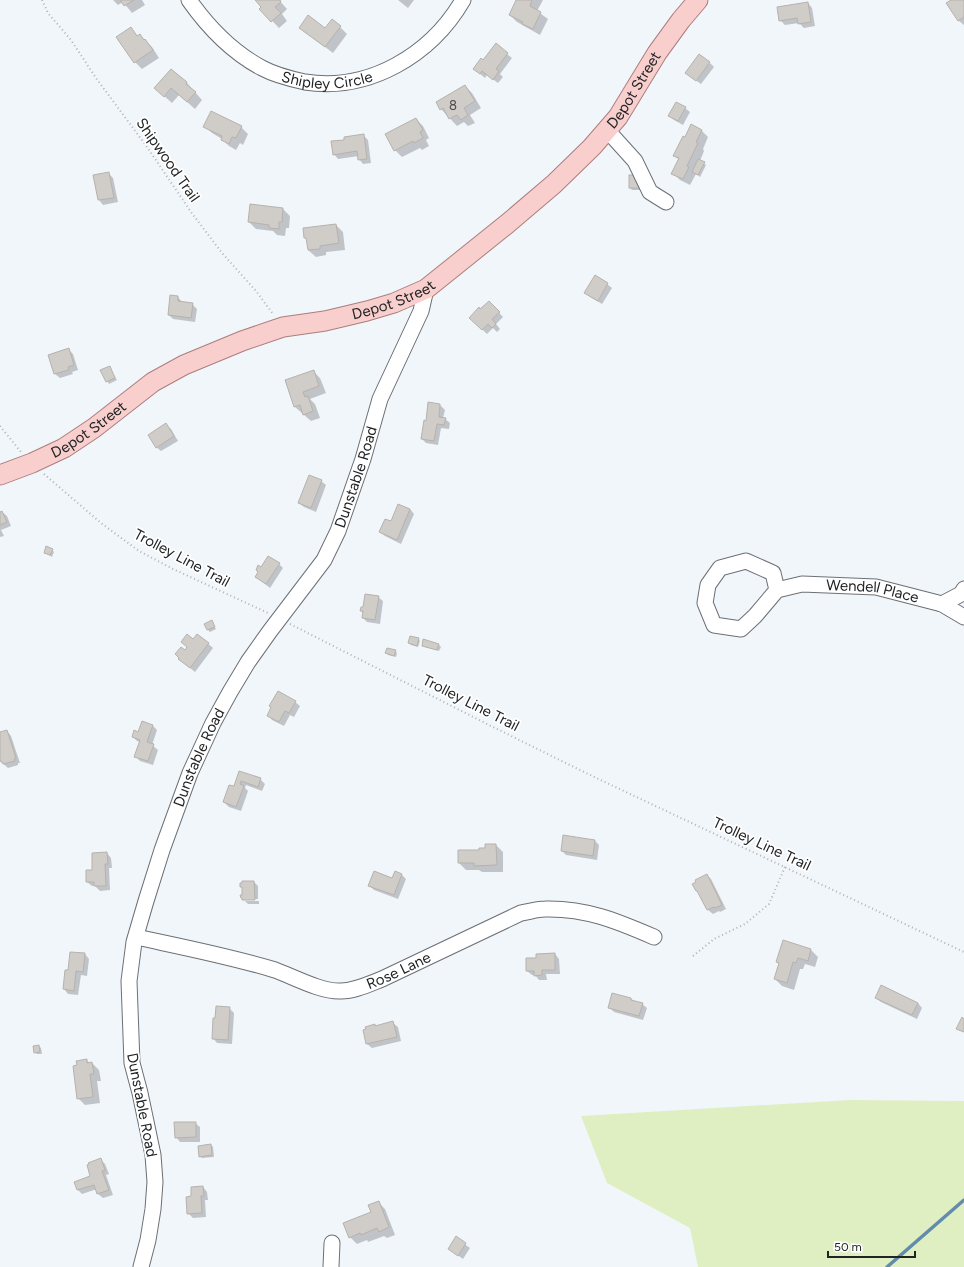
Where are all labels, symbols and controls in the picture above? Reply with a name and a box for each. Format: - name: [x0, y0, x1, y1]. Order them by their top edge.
- street label: Depot Street: [603, 48, 665, 132]
- street label: Shipley Circle: [279, 67, 375, 93]
- house number: 8: [449, 98, 457, 113]
- street label: Shipwood Trail: [132, 115, 204, 205]
- street label: Depot Street: [350, 276, 439, 323]
- street label: Depot Street: [48, 397, 130, 462]
- street label: Dunstable Road: [331, 424, 381, 530]
- street label: Trolley Line Trail: [131, 525, 233, 591]
- street label: Wendell Place: [826, 576, 921, 607]
- street label: Trolley Line Trail: [420, 671, 522, 735]
- street label: Dunstable Road: [169, 705, 228, 809]
- street label: Trolley Line Trail: [710, 813, 814, 875]
- street label: Rose Lane: [364, 948, 434, 993]
- street label: Dunstable Road: [123, 1051, 161, 1159]
- scale bar: [828, 1233, 915, 1259]
- text: 50 m: [834, 1240, 862, 1254]

